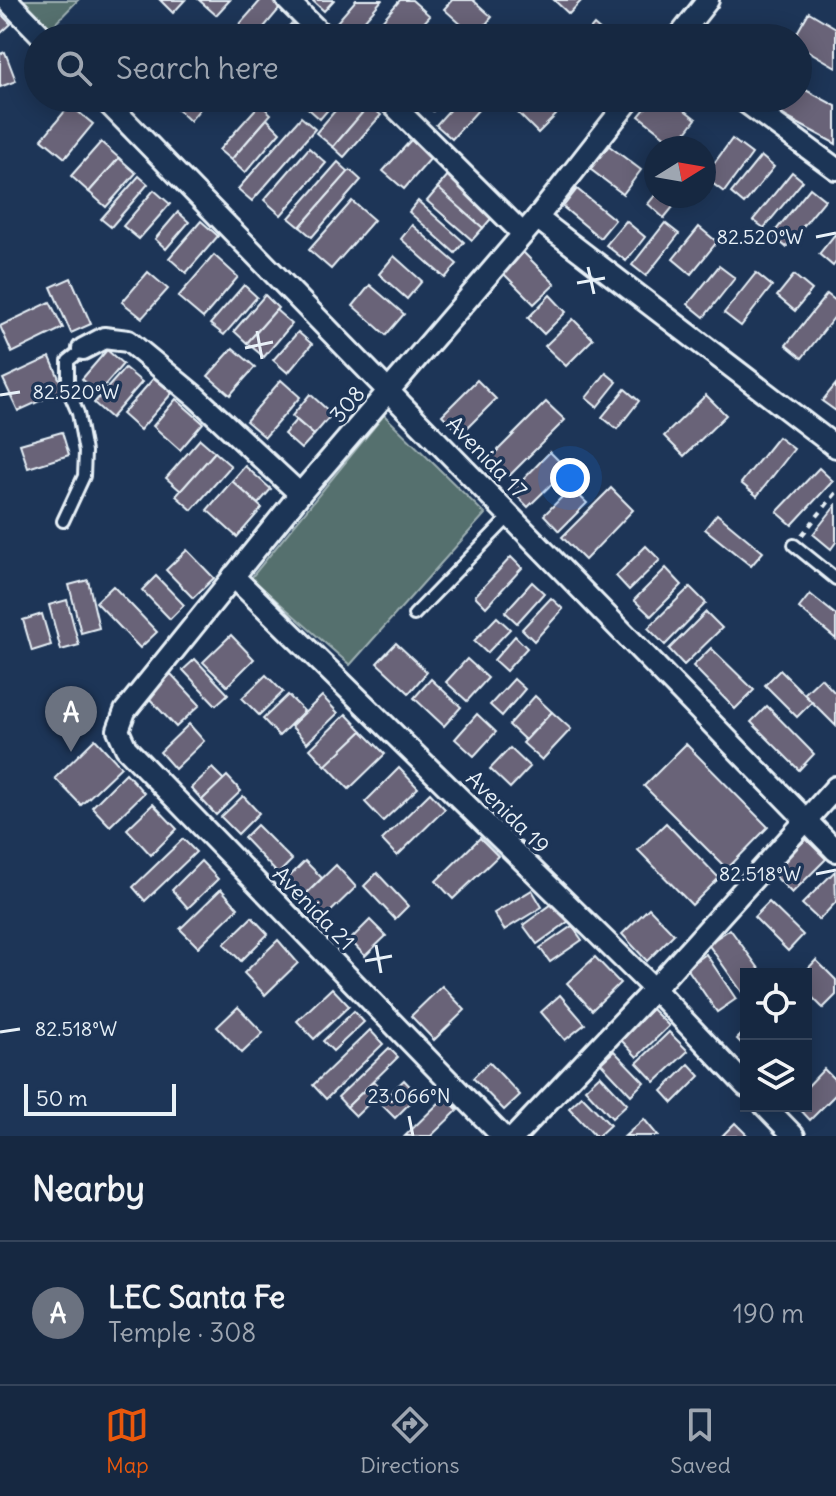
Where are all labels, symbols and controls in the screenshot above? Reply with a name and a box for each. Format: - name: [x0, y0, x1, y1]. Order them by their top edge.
- search box: [24, 24, 812, 112]
- icon: search: [52, 46, 96, 90]
- text: Search here: [116, 49, 279, 87]
- north arrow: [644, 136, 716, 208]
- text: 82.520°W: [716, 224, 804, 249]
- text: 82.520°W: [32, 379, 120, 404]
- street label: 308: [323, 380, 371, 428]
- street label: Avenida 17: [441, 410, 533, 504]
- your location: [550, 458, 590, 498]
- pin: A: [45, 686, 97, 752]
- street label: Avenida 19: [461, 765, 555, 859]
- street label: Avenida 21: [267, 860, 361, 956]
- text: 82.518°W: [719, 861, 801, 886]
- map controls: [740, 968, 812, 1112]
- button: locate: [740, 968, 812, 1040]
- text: 82.518°W: [35, 1016, 117, 1041]
- button: layers: [740, 1040, 812, 1112]
- scale bar: [24, 1080, 176, 1116]
- text: 23.066°N: [367, 1083, 451, 1108]
- text: 50 m: [36, 1084, 88, 1112]
- text: Nearby: [32, 1167, 145, 1210]
- text: LEC Santa Fe: [108, 1278, 285, 1316]
- text: A: [50, 1297, 66, 1330]
- text: 190 m: [733, 1297, 804, 1330]
- text: Temple · 308: [108, 1316, 256, 1349]
- tab: Map: [105, 1403, 149, 1479]
- tab: Directions: [360, 1403, 460, 1479]
- tab: Saved: [670, 1403, 731, 1479]

